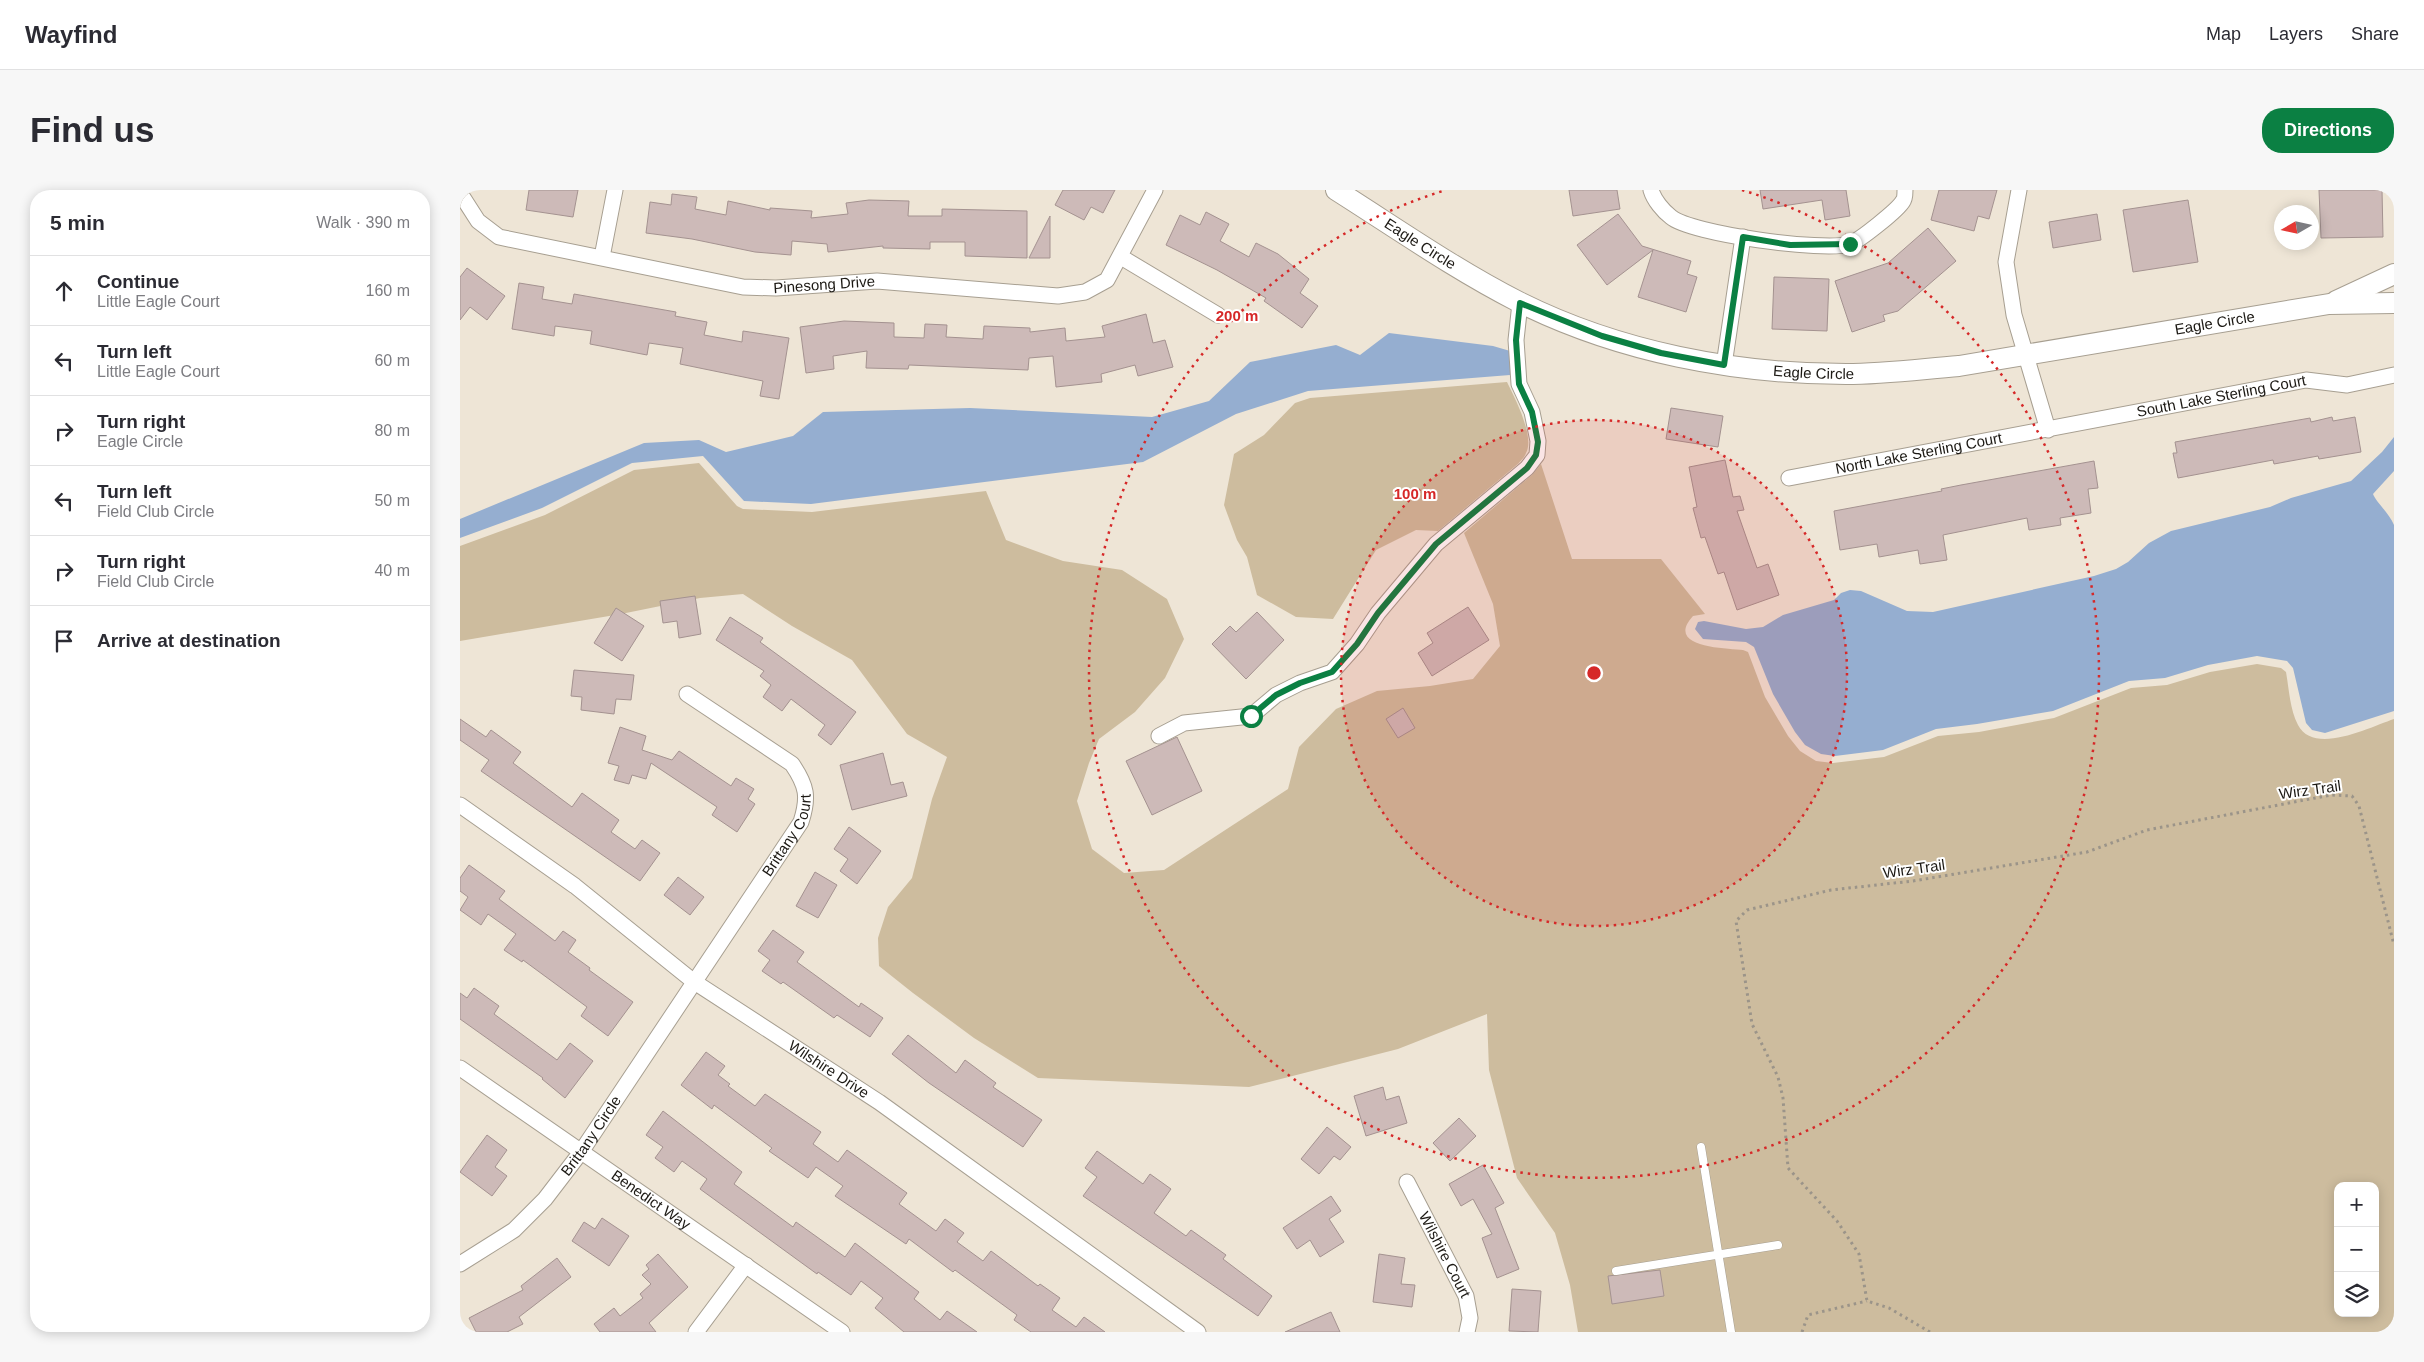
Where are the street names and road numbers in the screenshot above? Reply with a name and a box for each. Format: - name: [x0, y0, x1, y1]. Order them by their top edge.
- street label: Eagle Circle: [1382, 215, 1459, 272]
- street label: Pinesong Drive: [773, 272, 875, 296]
- street label: Eagle Circle: [2173, 308, 2256, 338]
- street label: Eagle Circle: [1773, 362, 1854, 382]
- street label: South Lake Sterling Court: [2135, 371, 2308, 420]
- street label: North Lake Sterling Court: [1834, 429, 2004, 477]
- street label: Wirz Trail: [2278, 777, 2342, 802]
- street label: Brittany Court: [758, 793, 814, 879]
- street label: Wirz Trail: [1882, 856, 1946, 881]
- street label: Wilshire Drive: [785, 1036, 872, 1101]
- street label: Brittany Circle: [557, 1092, 624, 1179]
- street label: Benedict Way: [608, 1166, 694, 1233]
- street label: Wilshire Court: [1416, 1209, 1475, 1301]

